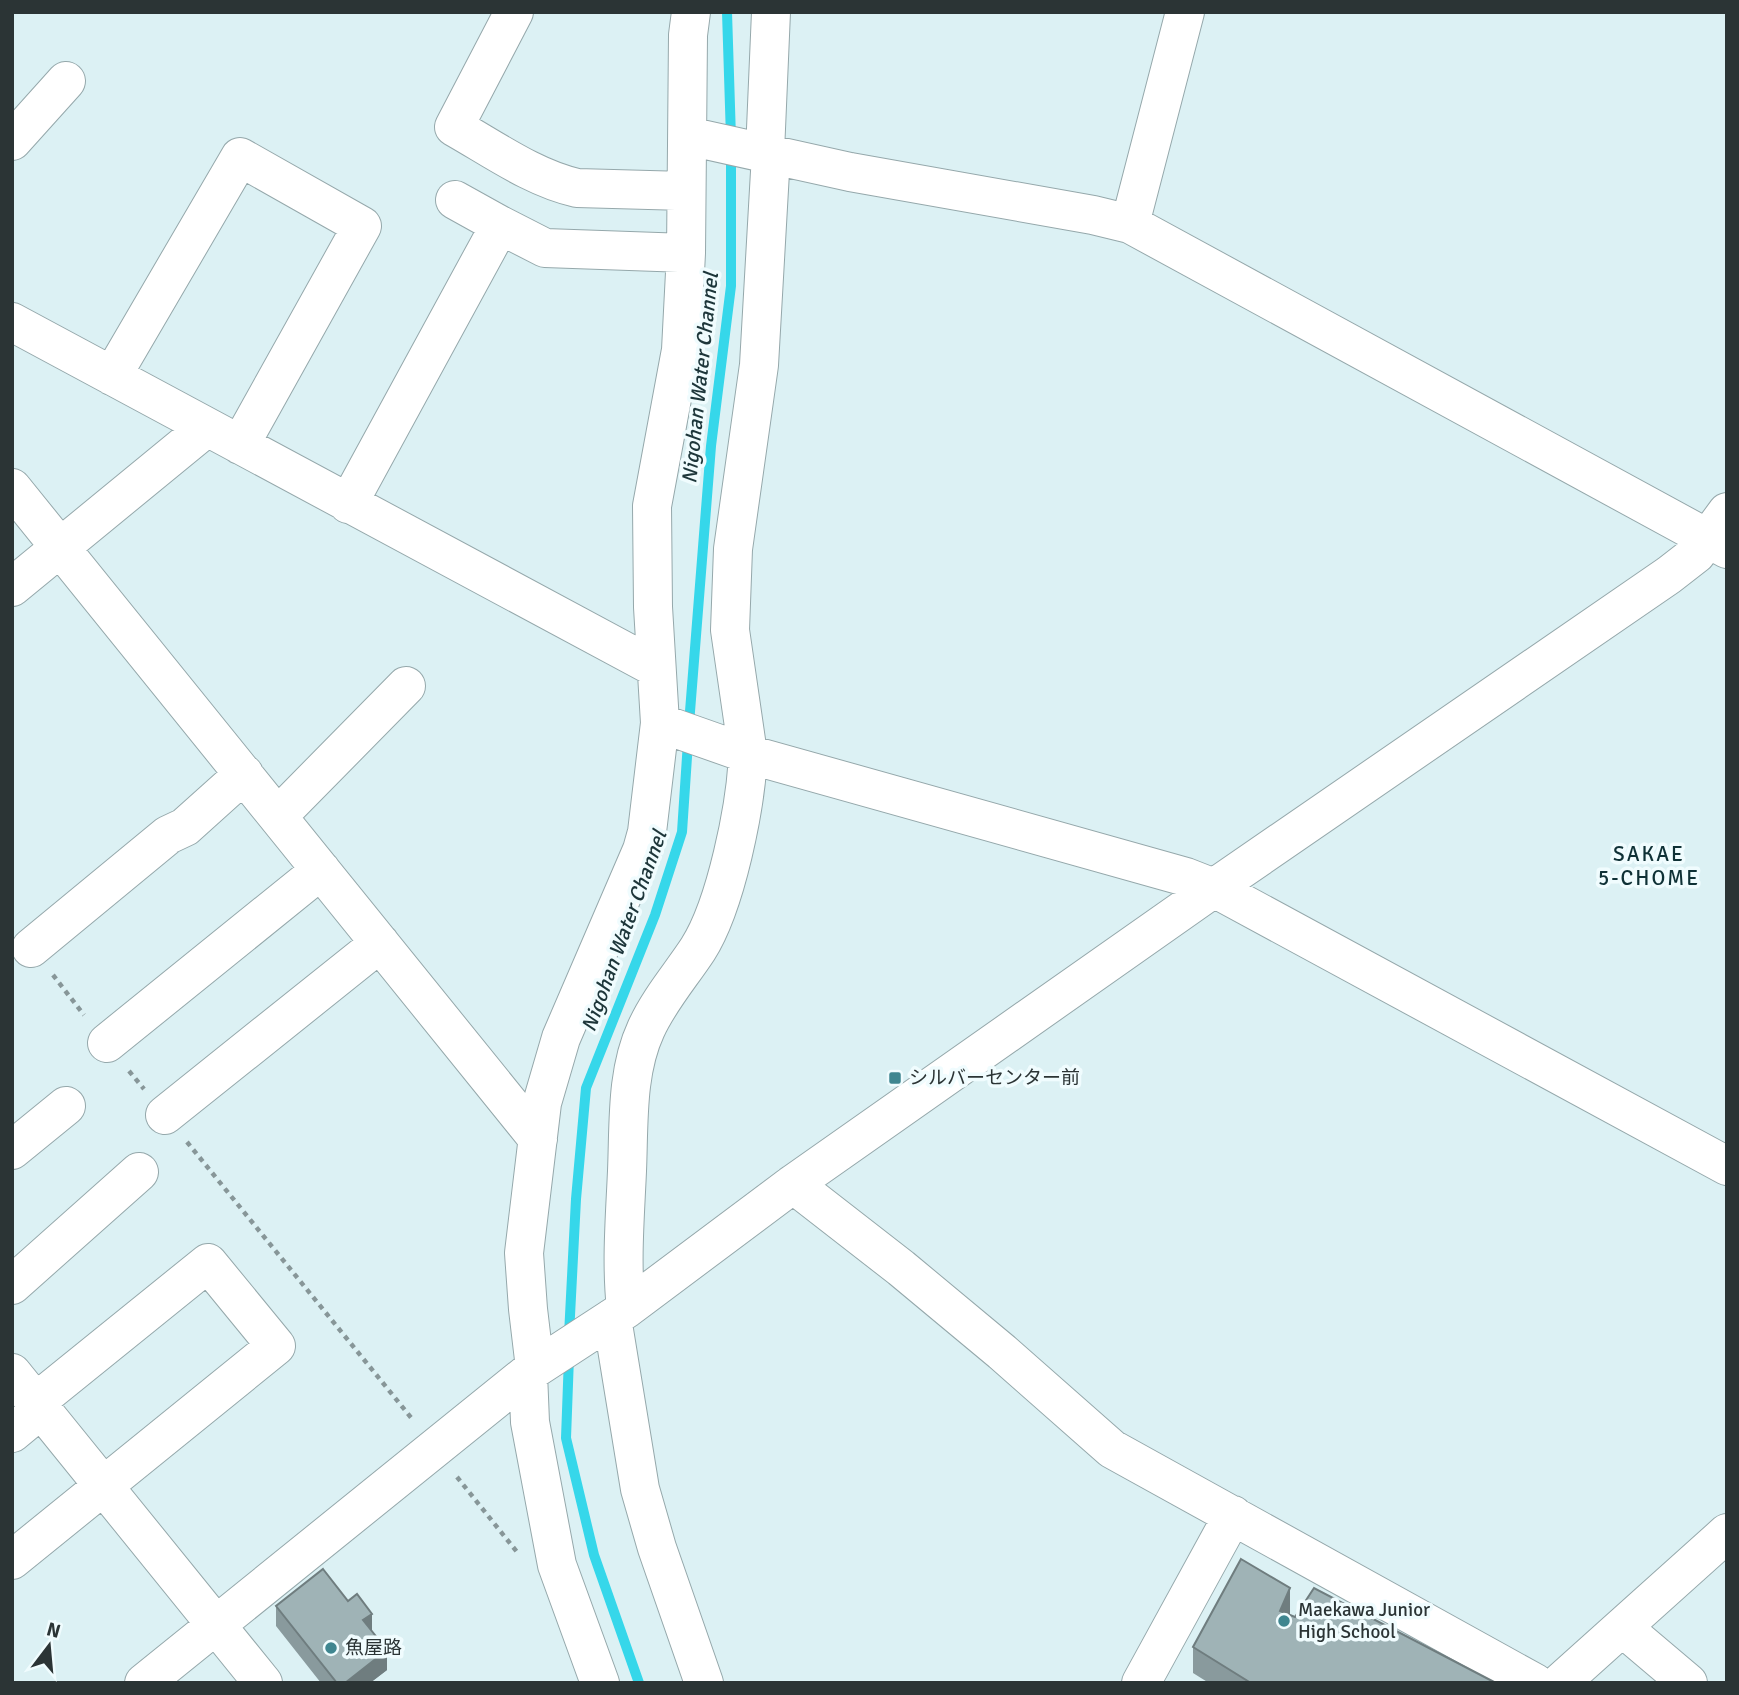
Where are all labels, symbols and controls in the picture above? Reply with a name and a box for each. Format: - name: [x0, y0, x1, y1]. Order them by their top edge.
- water label: Nigohan Water Channel: [676, 269, 724, 485]
- water label: Nigohan Water Channel: [576, 825, 673, 1035]
- district label: SAKAE 5-CHOME: [1598, 841, 1700, 891]
- place label: シルバーセンター前: [909, 1066, 1080, 1090]
- marker: シルバーセンター前: [887, 1070, 903, 1086]
- place label: Maekawa Junior High School: [1298, 1598, 1430, 1644]
- north arrow: [14, 1611, 84, 1681]
- marker: Maekawa Junior High School: [1276, 1613, 1292, 1629]
- text: N: [44, 1617, 63, 1644]
- place label: 魚屋路: [345, 1636, 402, 1660]
- marker: 魚屋路: [323, 1640, 339, 1656]

